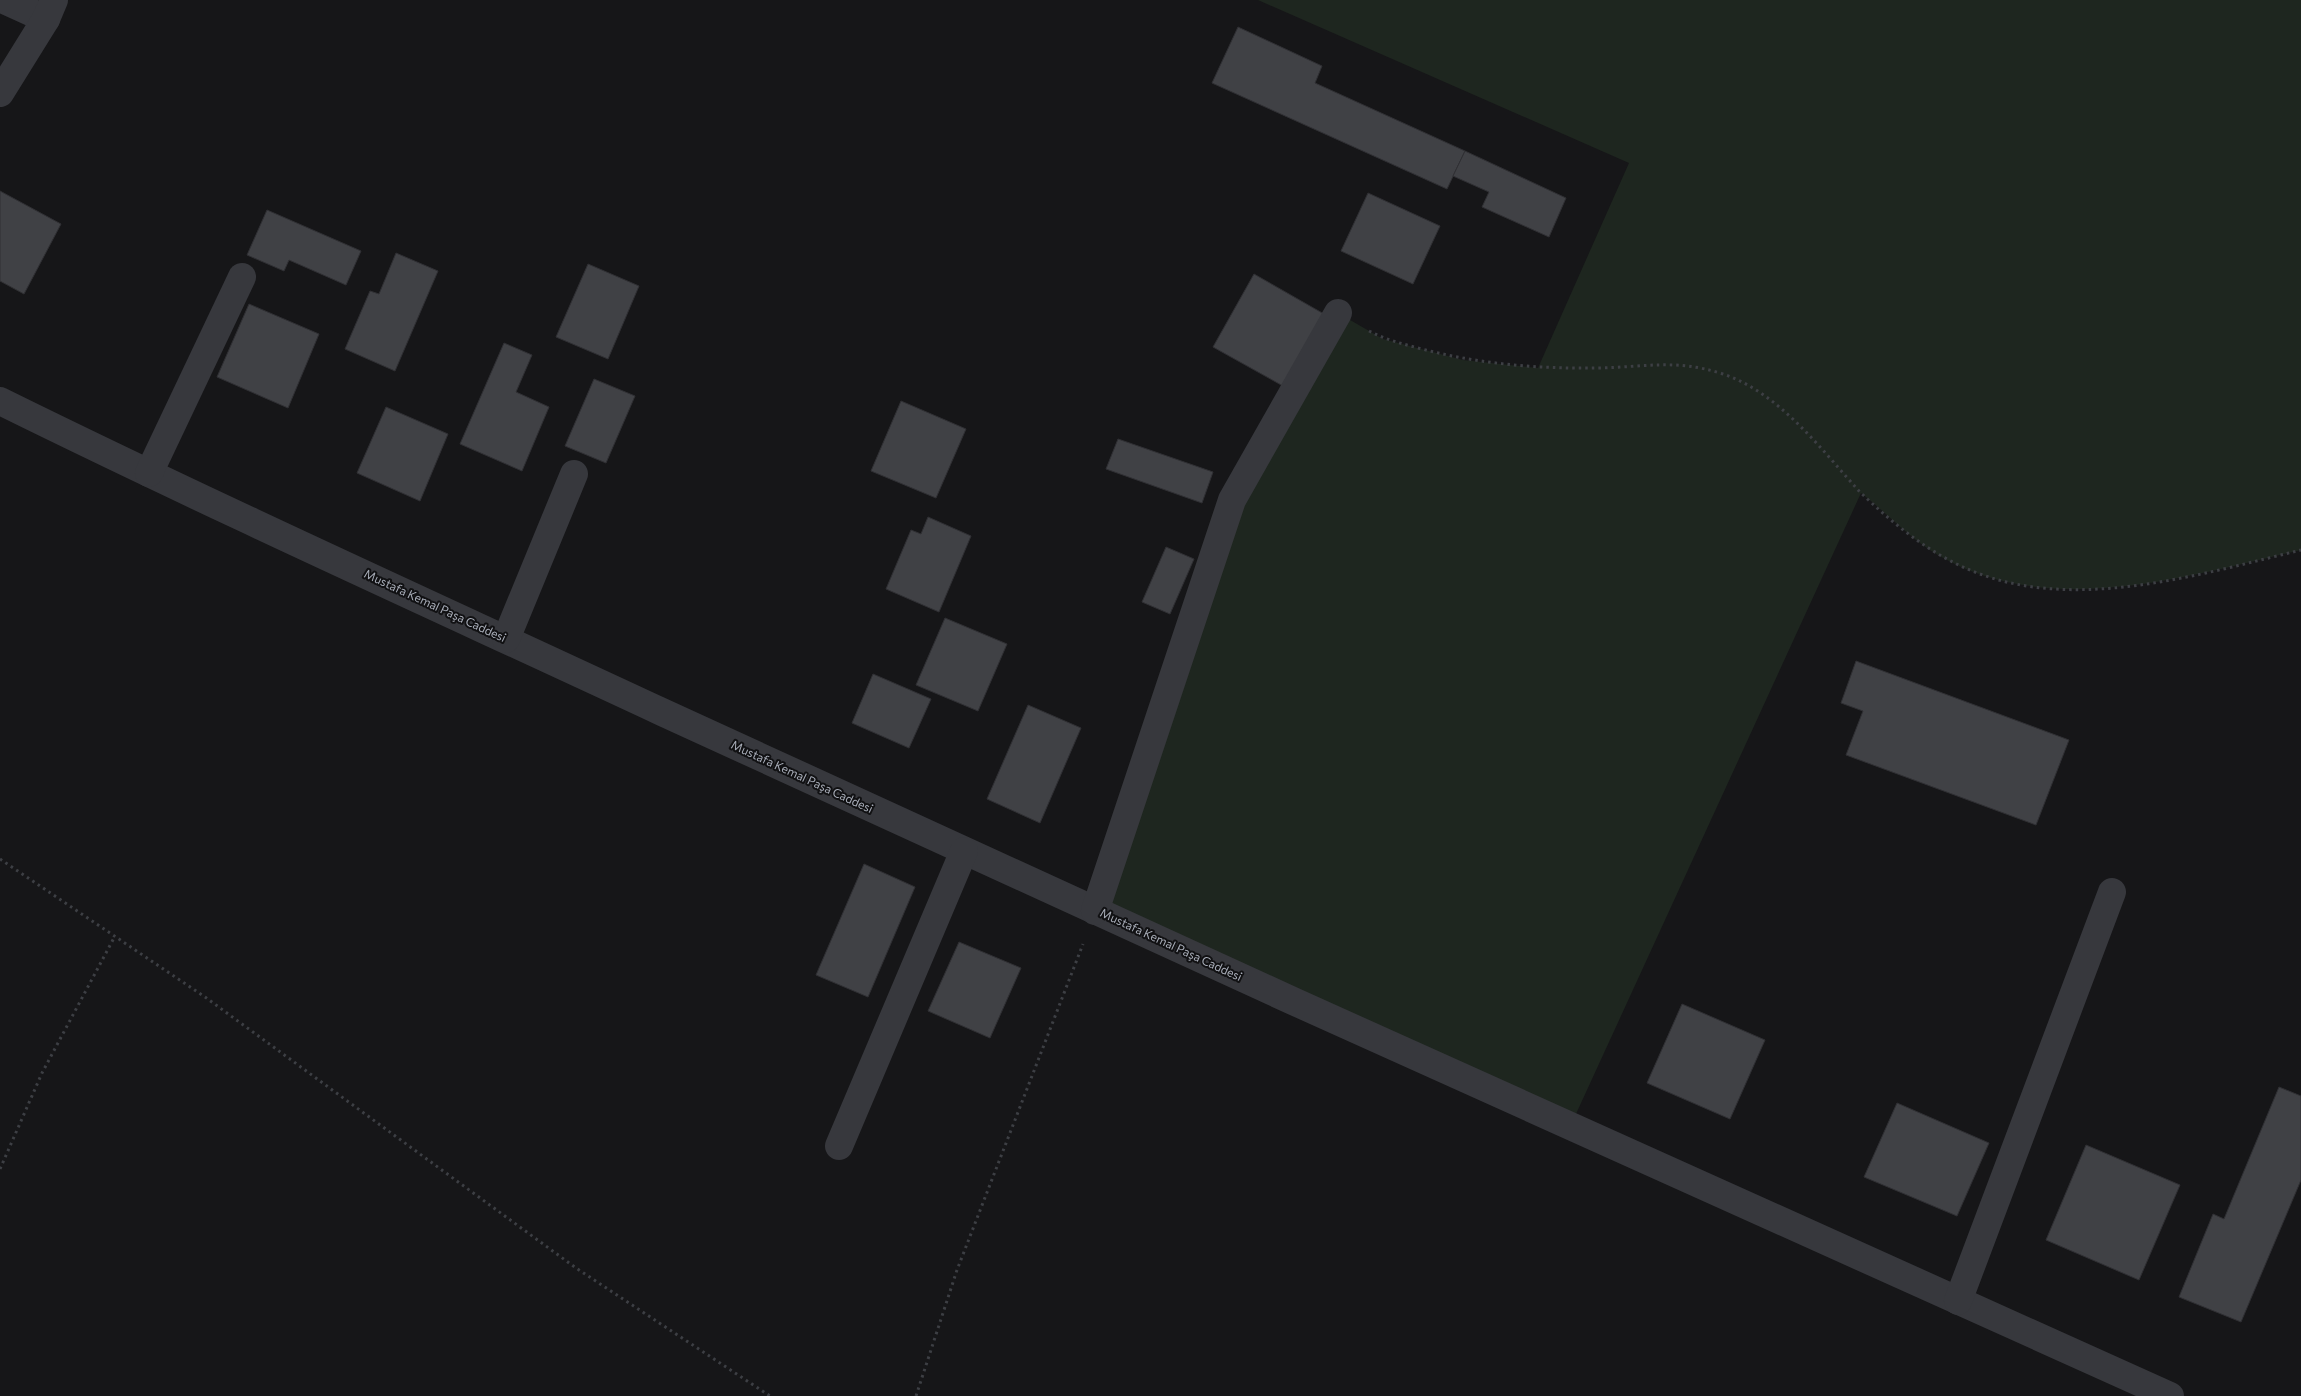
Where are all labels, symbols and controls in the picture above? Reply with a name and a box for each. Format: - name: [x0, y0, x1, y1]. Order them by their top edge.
- street label: Mustafa Kemal Paşa Caddesi: [362, 566, 509, 644]
- street label: Mustafa Kemal Paşa Caddesi: [729, 737, 876, 815]
- street label: Mustafa Kemal Paşa Caddesi: [1098, 905, 1245, 983]

